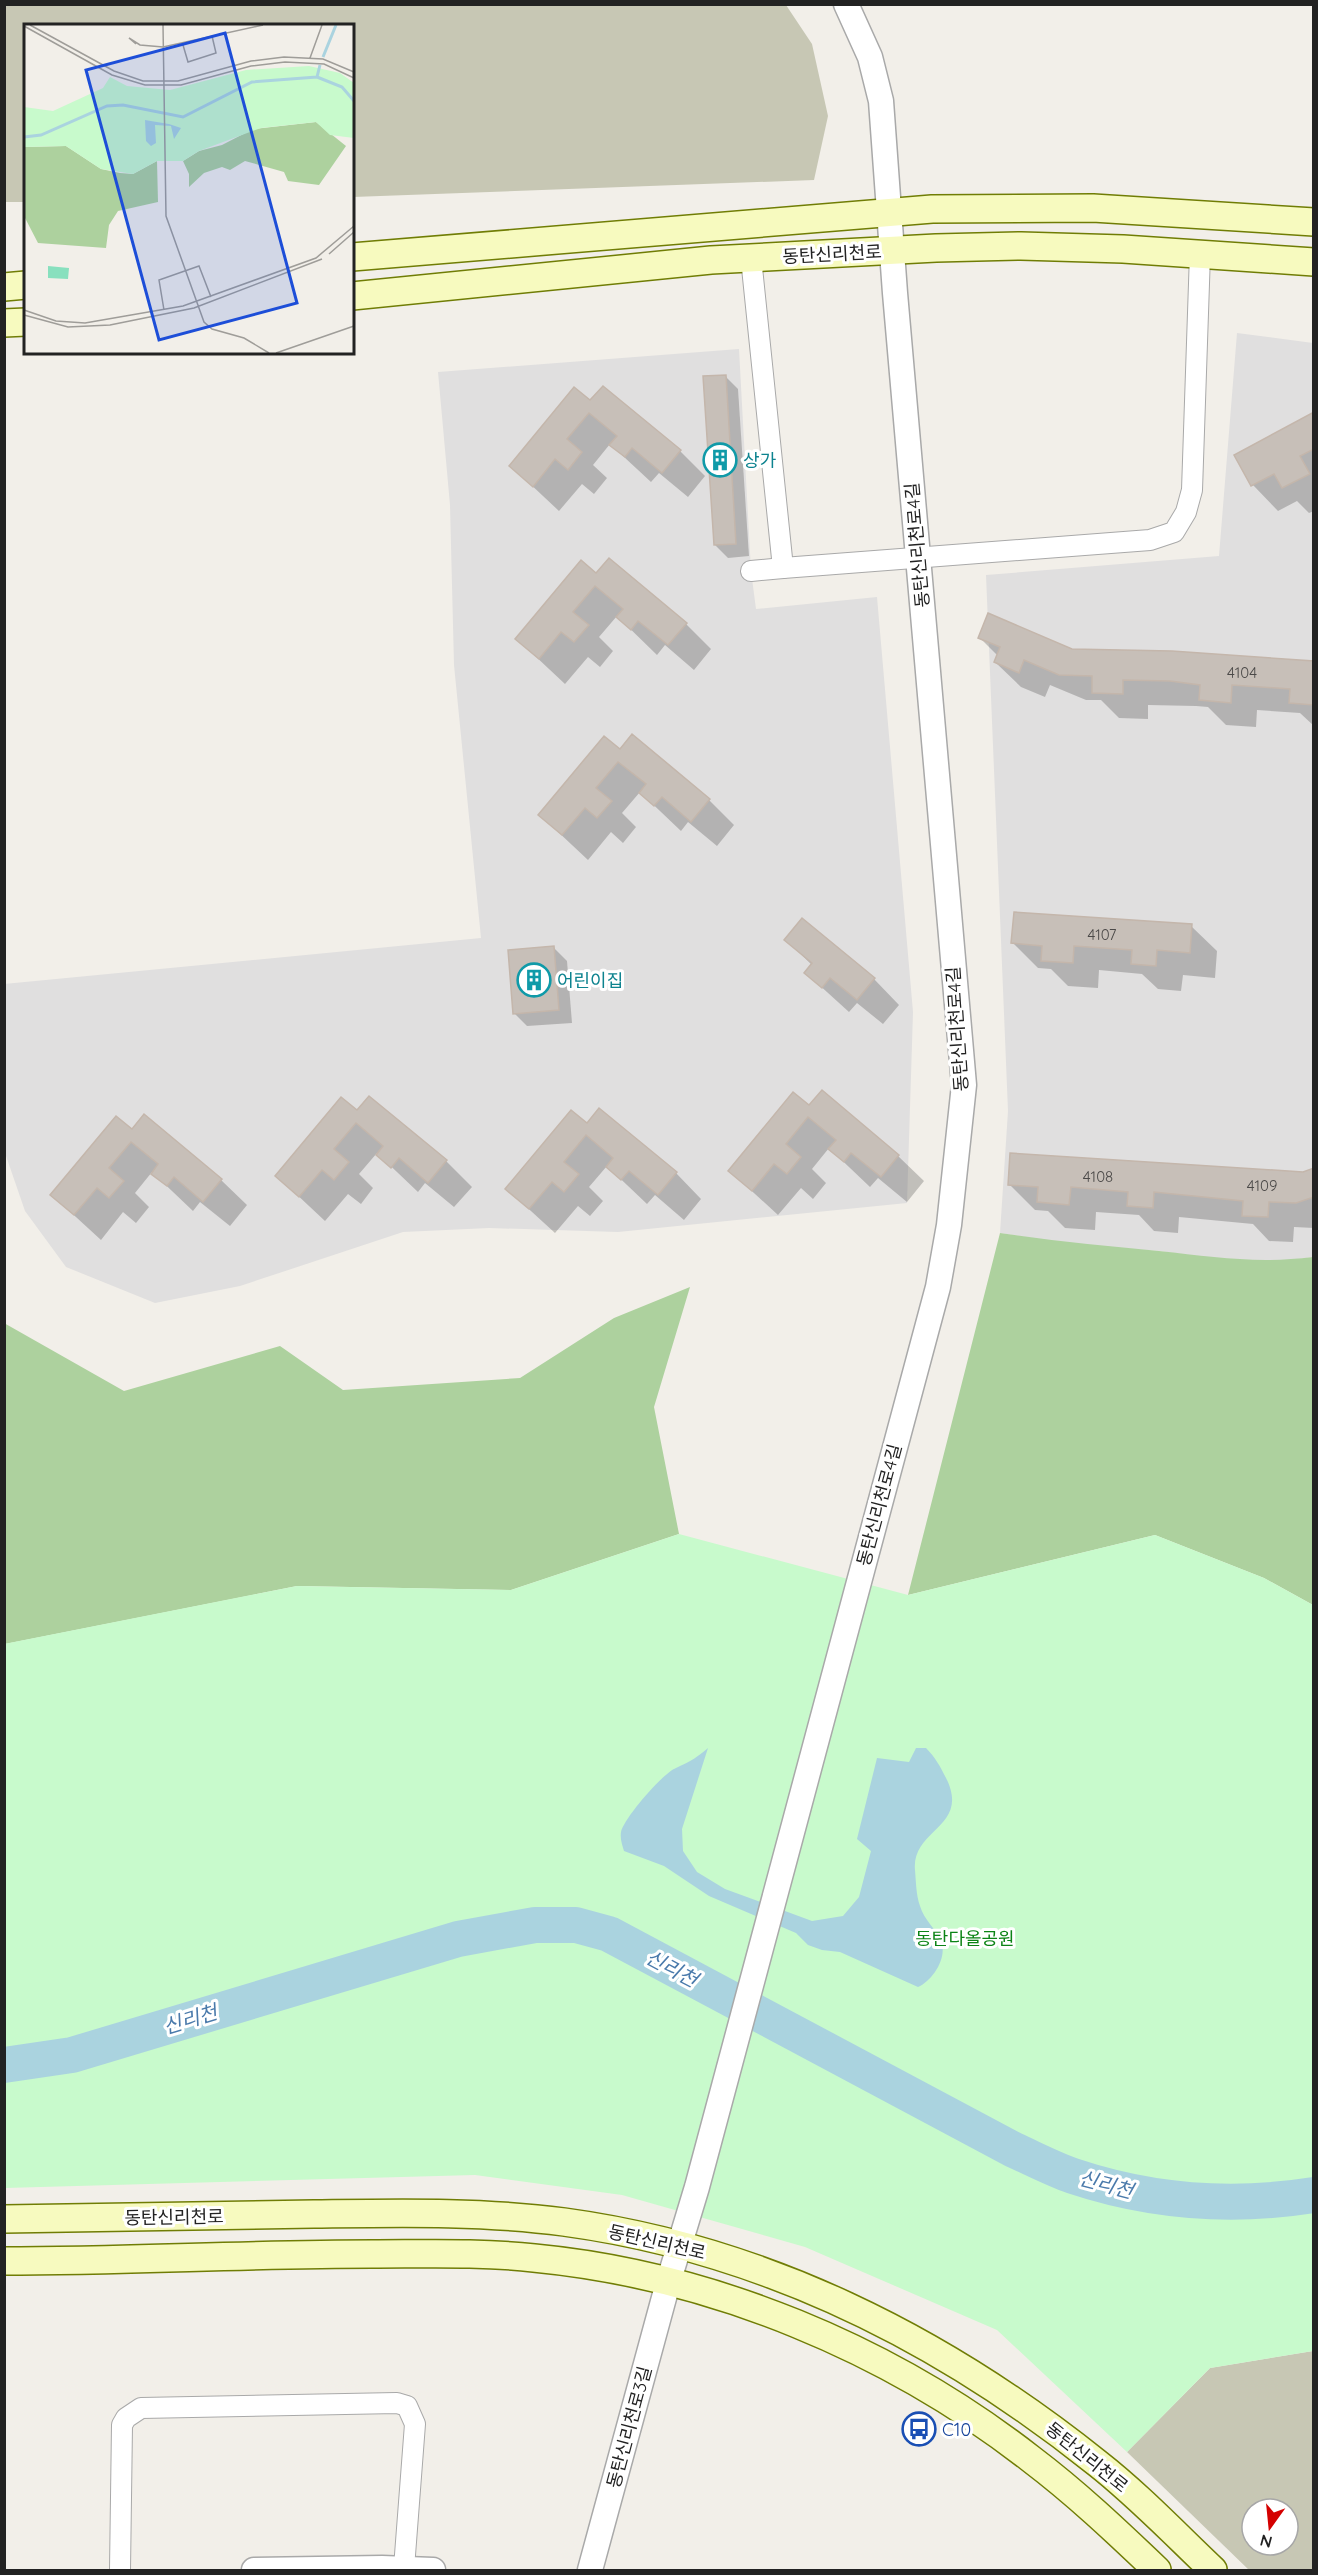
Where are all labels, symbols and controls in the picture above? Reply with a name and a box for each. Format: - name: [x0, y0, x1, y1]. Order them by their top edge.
- inset map: [24, 24, 354, 354]
- street label: 동탄신리천로: [782, 240, 882, 268]
- building icon: 상가: [702, 442, 738, 478]
- place label: 상가: [743, 449, 777, 472]
- street label: 동탄신리천로4길: [900, 482, 934, 608]
- house number: 4104: [1227, 663, 1257, 682]
- house number: 4107: [1087, 925, 1117, 944]
- building icon: 어린이집: [516, 962, 552, 998]
- street label: 동탄신리천로4길: [941, 966, 973, 1092]
- place label: 어린이집: [557, 969, 623, 992]
- house number: 4108: [1083, 1167, 1113, 1186]
- house number: 4109: [1247, 1176, 1277, 1195]
- street label: 동탄신리천로4길: [852, 1441, 906, 1569]
- park label: 동탄다올공원: [915, 1927, 1015, 1950]
- water label: 신리천: [642, 1944, 705, 1993]
- water label: 신리천: [160, 1998, 223, 2039]
- water label: 신리천: [1076, 2165, 1138, 2204]
- street label: 동탄신리천로: [124, 2205, 224, 2229]
- street label: 동탄신리천로: [606, 2220, 708, 2264]
- street label: 동탄신리천로3길: [602, 2363, 656, 2491]
- bus stop icon: C10: [901, 2411, 937, 2447]
- street label: 동탄신리천로: [1041, 2417, 1133, 2497]
- place label: C10: [942, 2418, 971, 2441]
- north arrow: [1240, 2497, 1300, 2557]
- text: N: [1258, 2530, 1274, 2553]

